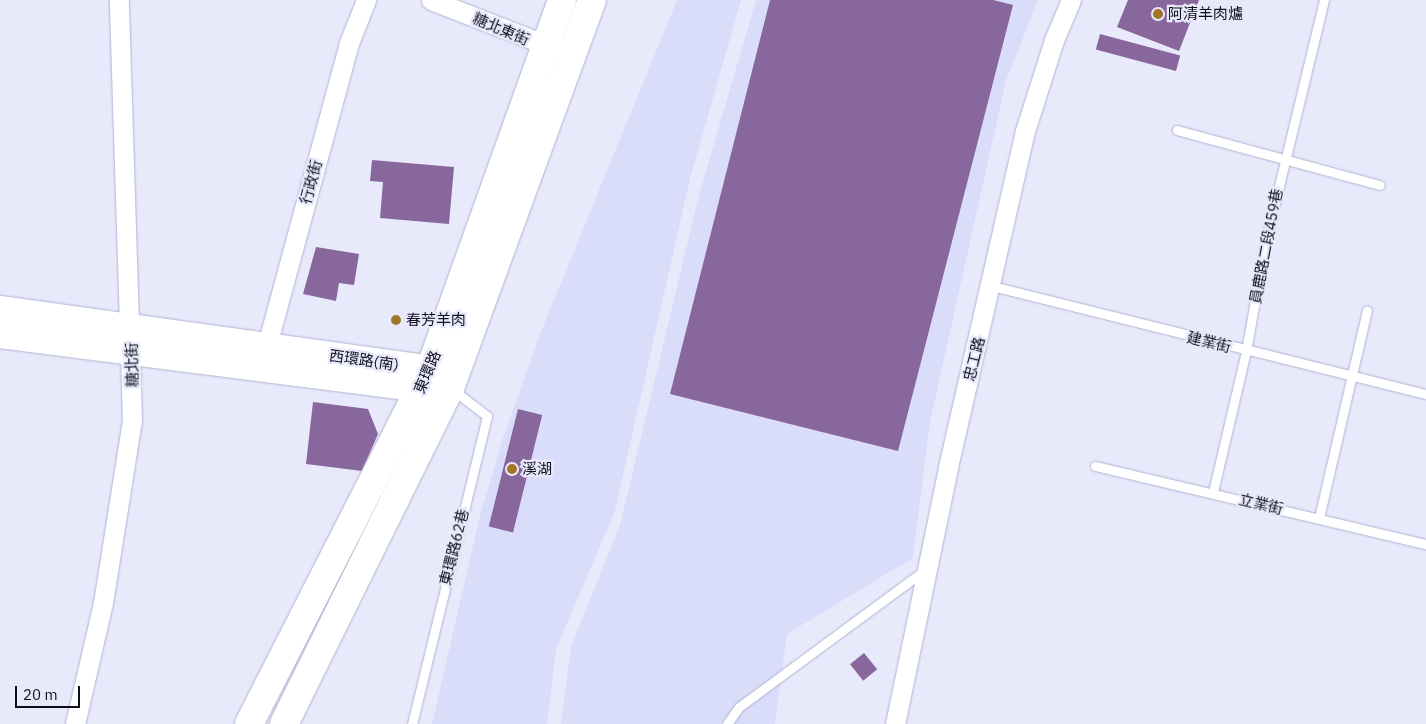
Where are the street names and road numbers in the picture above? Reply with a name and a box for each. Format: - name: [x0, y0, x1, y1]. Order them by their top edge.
- street label: 糖北東街: [470, 9, 532, 49]
- street label: 行政街: [296, 158, 326, 206]
- street label: 員鹿路二段459巷: [1246, 187, 1286, 305]
- street label: 建業街: [1185, 328, 1233, 356]
- street label: 忠工路: [960, 335, 988, 383]
- street label: 糖北街: [123, 342, 141, 388]
- street label: 西環路(南): [328, 346, 400, 374]
- street label: 東環路: [410, 348, 444, 396]
- street label: 立業街: [1237, 490, 1285, 518]
- street label: 東環路62巷: [436, 507, 472, 587]

